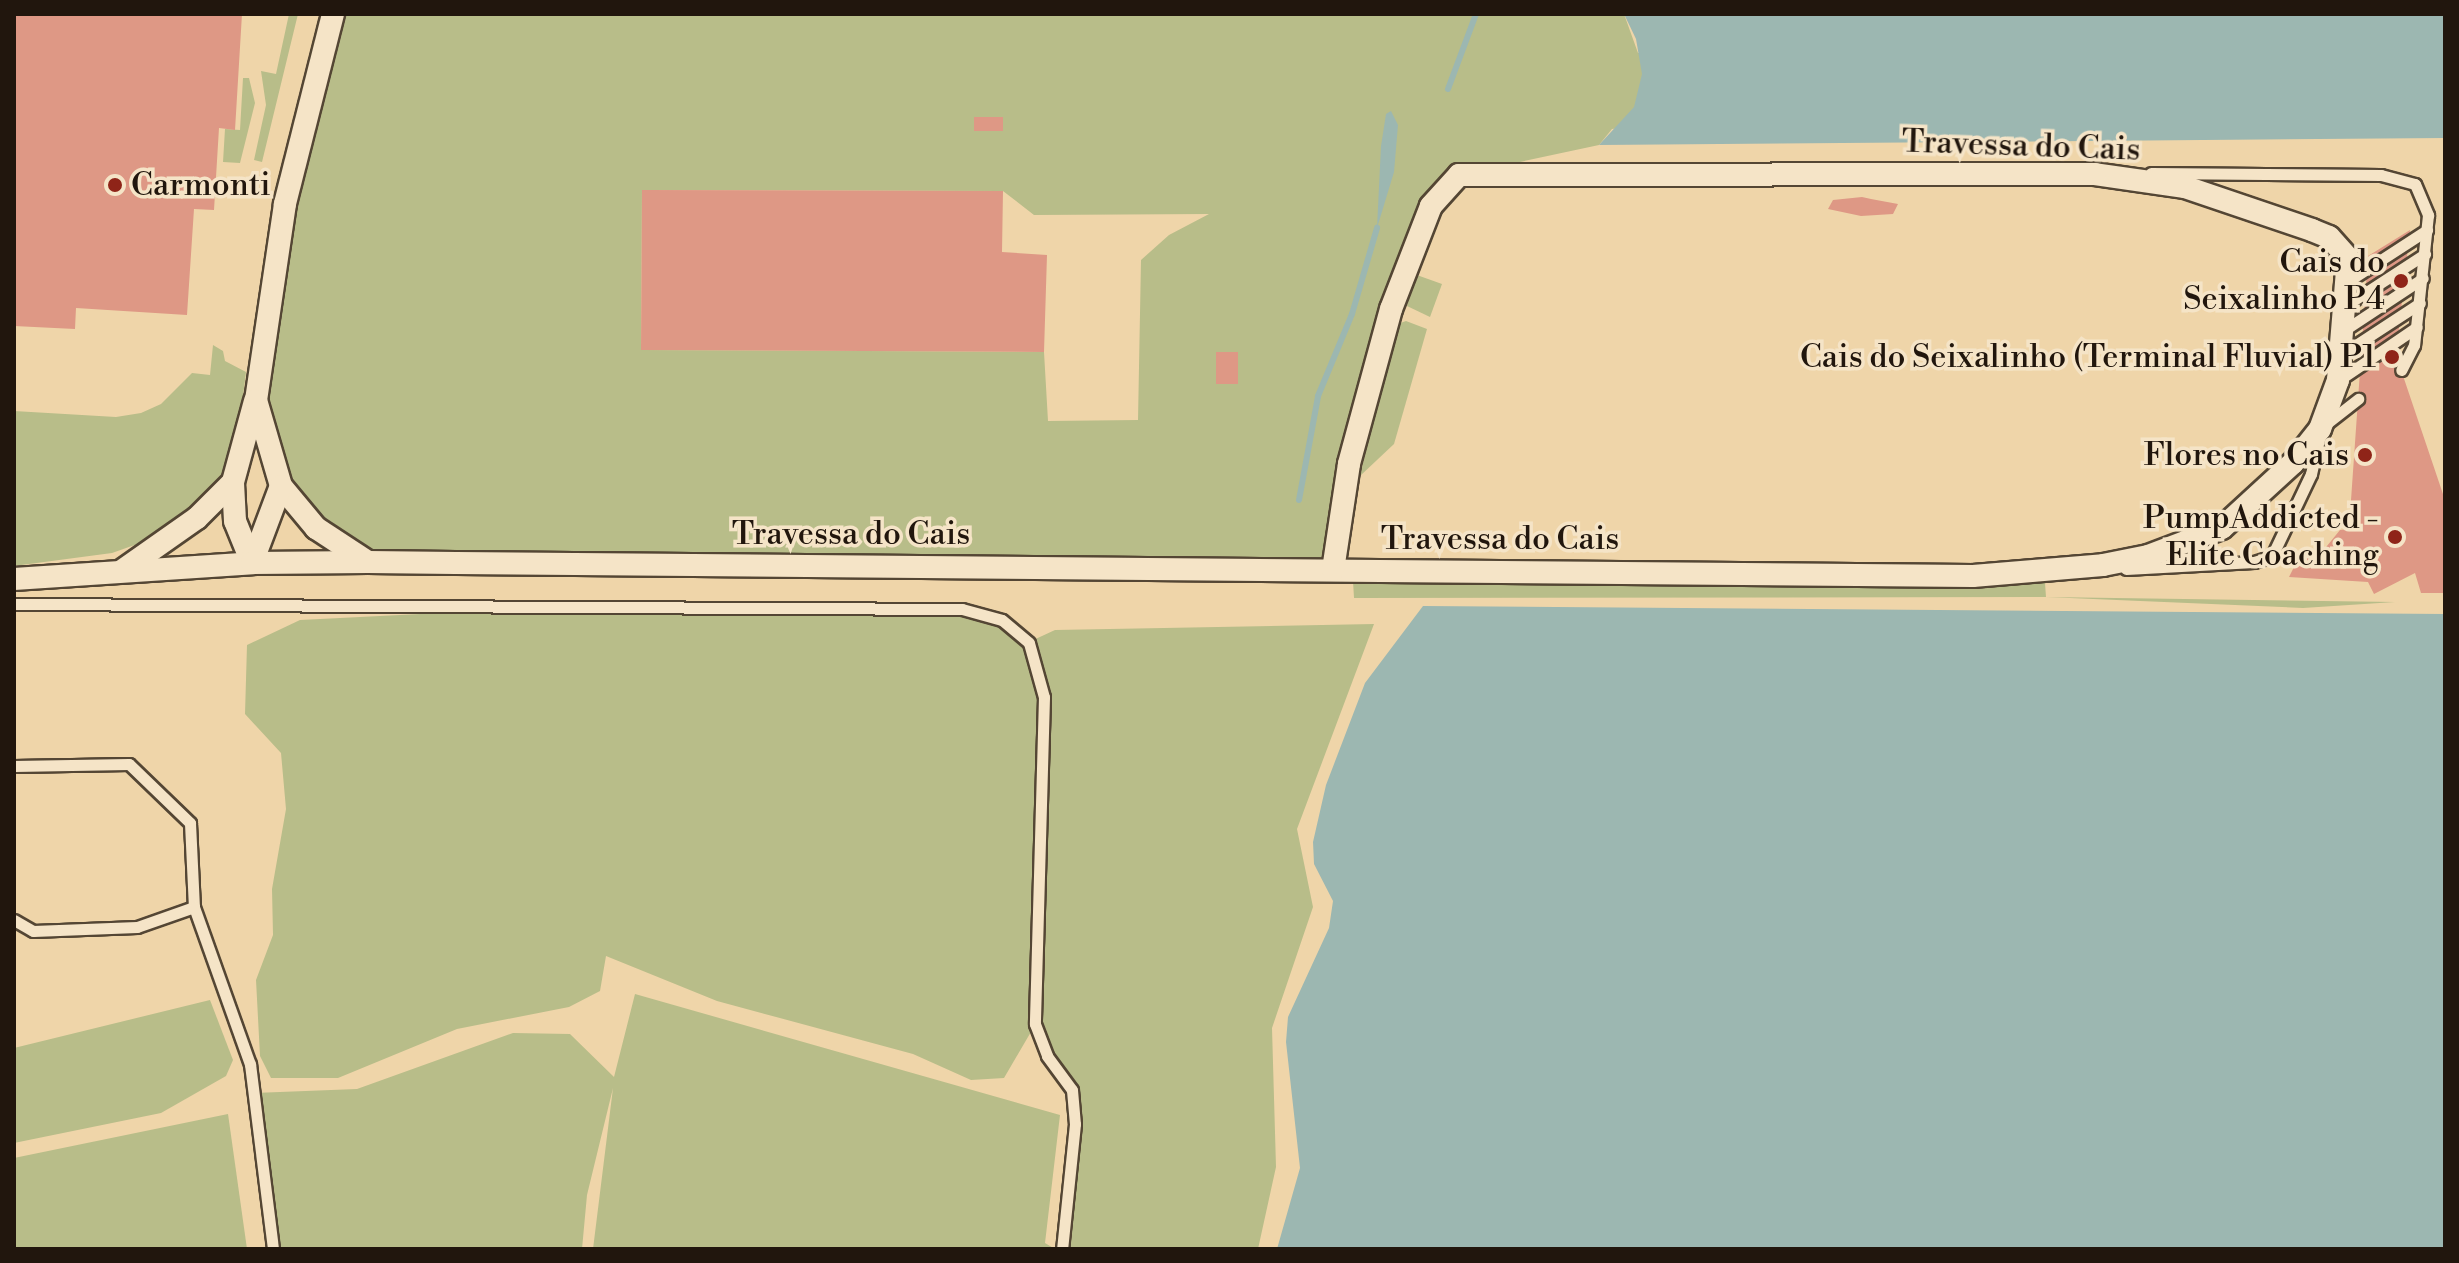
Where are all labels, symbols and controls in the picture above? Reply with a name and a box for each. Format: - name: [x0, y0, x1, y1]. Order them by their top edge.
- street label: Travessa do Cais: [1901, 123, 2141, 169]
- place label: Carmonti: [131, 166, 271, 204]
- marker: Carmonti: [106, 176, 124, 194]
- place label: Cais do Seixalinho P4: [2183, 244, 2385, 319]
- marker: Cais do Seixalinho P4: [2392, 272, 2410, 290]
- place label: Cais do Seixalinho (Terminal Fluvial) P1: [1800, 338, 2376, 376]
- marker: Cais do Seixalinho (Terminal Fluvial) P1: [2383, 348, 2401, 366]
- place label: Flores no Cais: [2144, 436, 2349, 474]
- marker: Flores no Cais: [2356, 446, 2374, 464]
- place label: PumpAddicted - Elite Coaching: [2143, 500, 2379, 575]
- street label: Travessa do Cais: [732, 515, 970, 553]
- street label: Travessa do Cais: [1381, 520, 1619, 558]
- marker: PumpAddicted - Elite Coaching: [2386, 528, 2404, 546]

